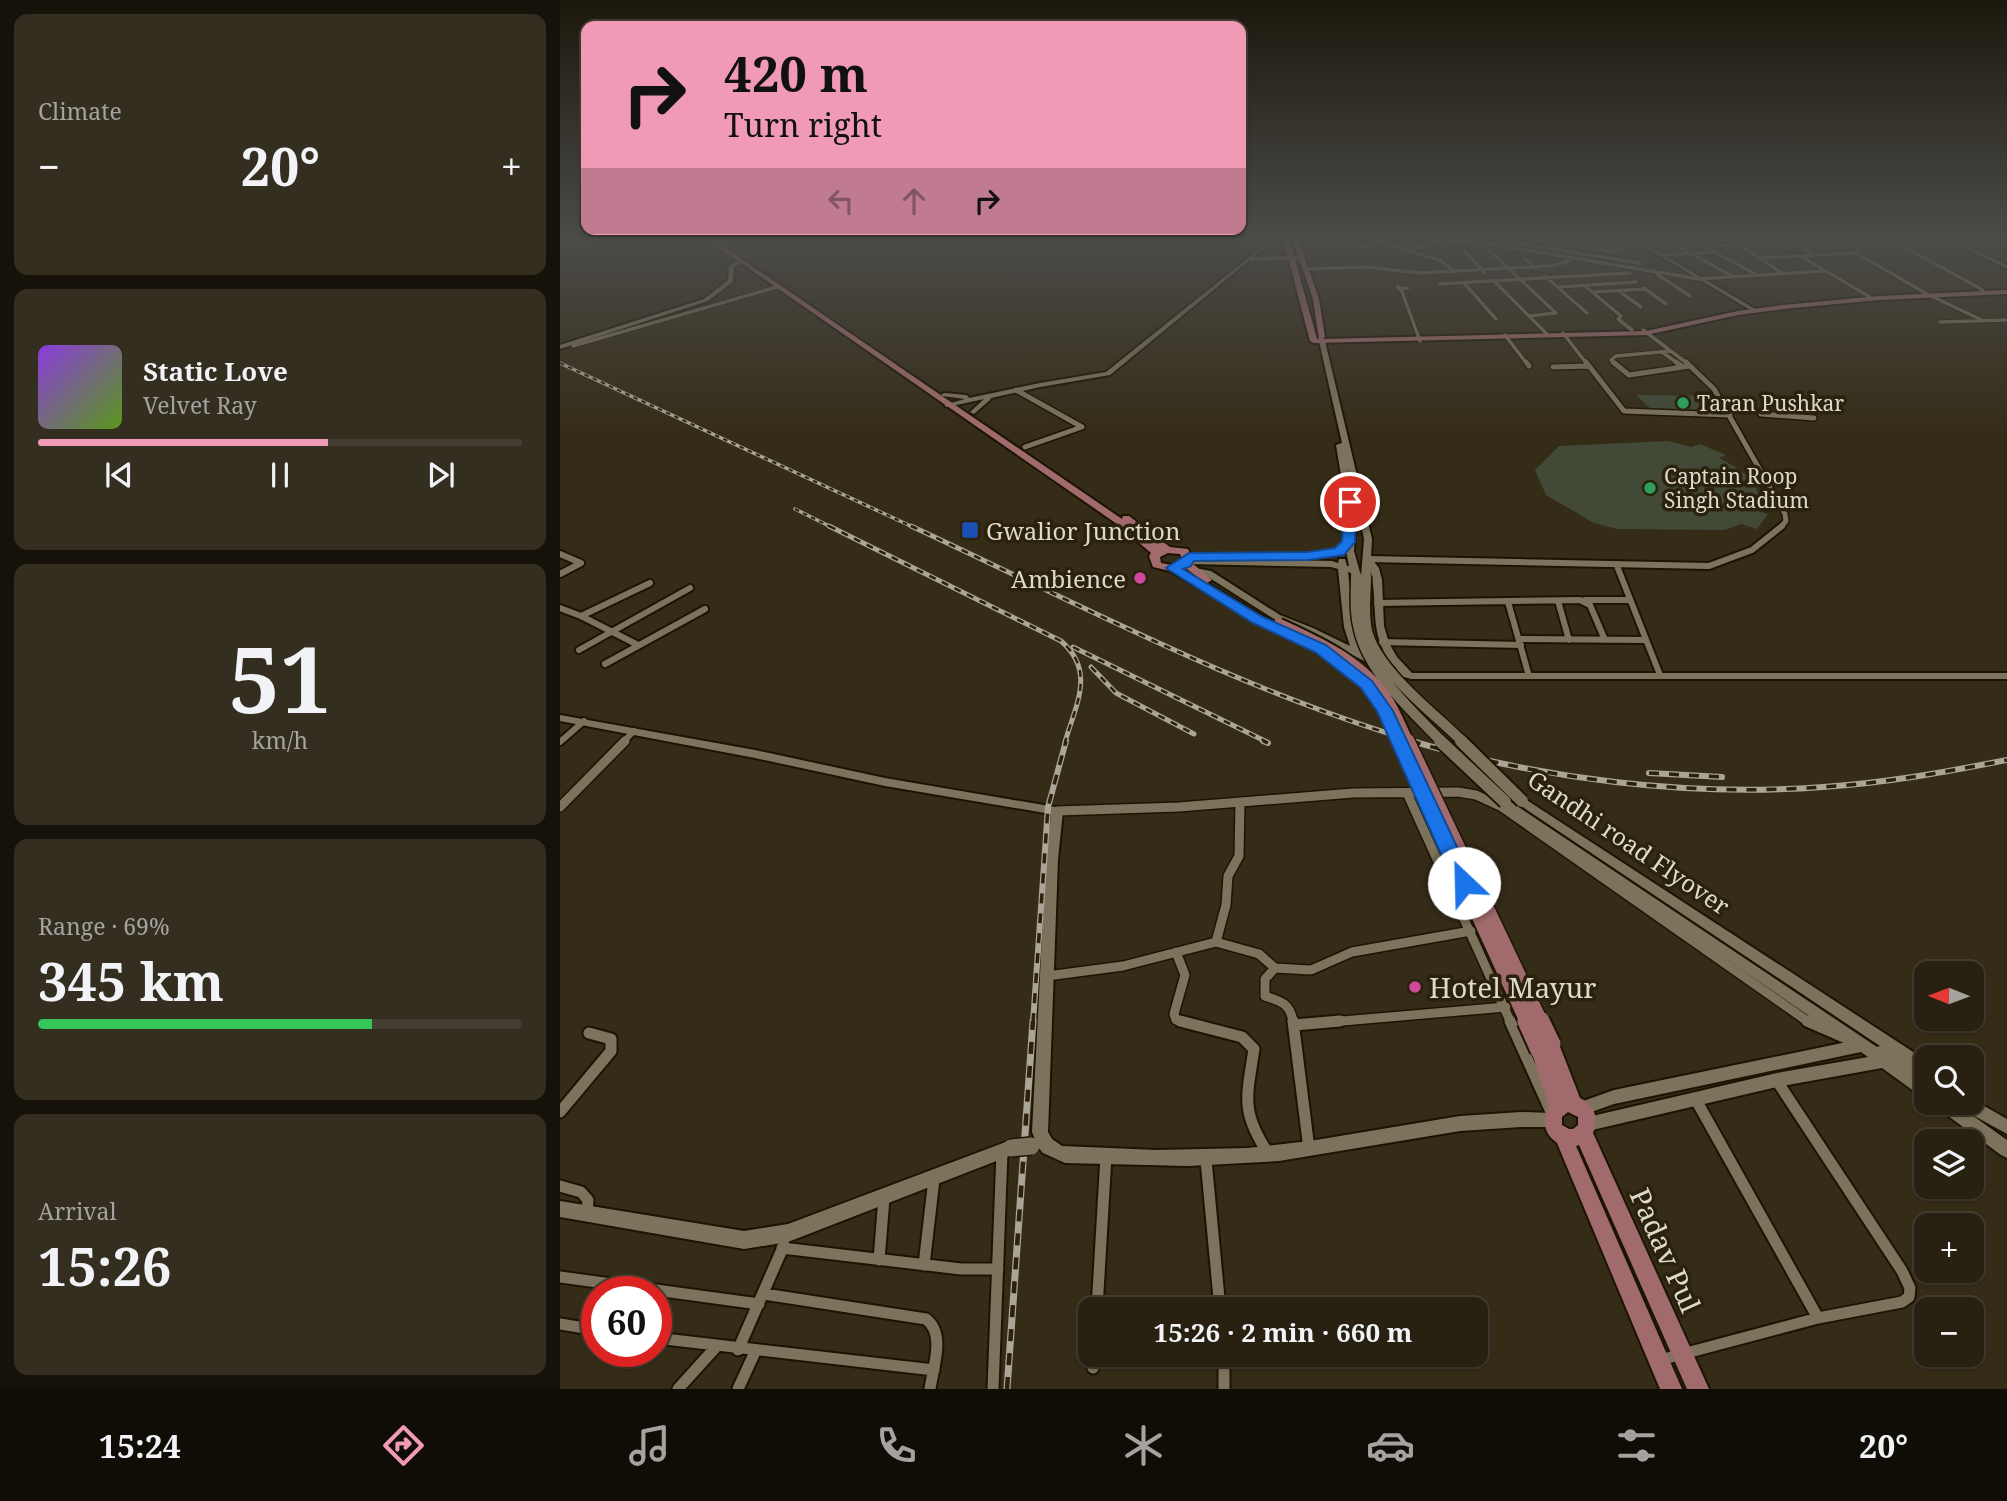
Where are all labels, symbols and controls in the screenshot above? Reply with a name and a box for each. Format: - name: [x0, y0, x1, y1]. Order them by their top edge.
- text: 420 m: [724, 40, 868, 106]
- icon: right: [609, 49, 700, 140]
- text: Climate: [38, 95, 122, 127]
- text: Turn right: [724, 103, 882, 146]
- text: 20°: [241, 130, 320, 201]
- text: −: [38, 140, 60, 192]
- text: +: [501, 140, 522, 192]
- icon: left: [822, 182, 860, 220]
- icon: ahead: [895, 182, 933, 220]
- icon: right: [968, 182, 1006, 220]
- text: Static Love: [143, 353, 288, 389]
- text: Velvet Ray: [143, 389, 257, 421]
- place label: Taran Pushkar: [1697, 389, 1844, 417]
- marker: Taran Pushkar: [1675, 395, 1691, 411]
- icon: previous: [100, 456, 138, 494]
- icon: pause: [261, 456, 299, 494]
- icon: next: [422, 456, 460, 494]
- place label: Captain Roop Singh Stadium: [1664, 462, 1809, 514]
- pin: [1320, 472, 1380, 532]
- marker: Captain Roop Singh Stadium: [1642, 480, 1658, 496]
- icon: arrive: [1331, 483, 1369, 521]
- place label: Gwalior Junction: [986, 514, 1180, 547]
- marker: Gwalior Junction: [960, 520, 980, 540]
- place label: Ambience: [1011, 562, 1126, 595]
- marker: Ambience: [1132, 570, 1148, 586]
- text: 51: [229, 616, 331, 740]
- text: km/h: [252, 724, 308, 756]
- street label: Gandhi road Flyover: [1522, 762, 1736, 922]
- position arrow: [1427, 846, 1501, 920]
- text: Range · 69%: [38, 910, 170, 942]
- text: 345 km: [38, 945, 224, 1016]
- north arrow: [1914, 961, 1984, 1031]
- map controls: [1914, 961, 1984, 1367]
- place label: Hotel Mayur: [1429, 968, 1596, 1006]
- marker: Hotel Mayur: [1407, 979, 1423, 995]
- button: search: [1914, 1045, 1984, 1115]
- button: layers: [1914, 1129, 1984, 1199]
- street label: Padav Pul: [1622, 1182, 1710, 1319]
- text: Arrival: [38, 1195, 117, 1227]
- button: +: [1914, 1213, 1984, 1283]
- text: 15:26: [38, 1230, 171, 1301]
- speed limit sign: 60: [581, 1276, 672, 1367]
- button: −: [1914, 1297, 1984, 1367]
- text: 15:26 · 2 min · 660 m: [1153, 1314, 1413, 1350]
- icon: directions: [379, 1421, 428, 1470]
- icon: music: [625, 1421, 674, 1470]
- icon: phone: [872, 1421, 921, 1470]
- icon: climate: [1119, 1421, 1168, 1470]
- icon: car: [1366, 1421, 1415, 1470]
- icon: filters: [1612, 1421, 1661, 1470]
- text: 15:24: [99, 1424, 181, 1467]
- text: 20°: [1859, 1424, 1908, 1467]

